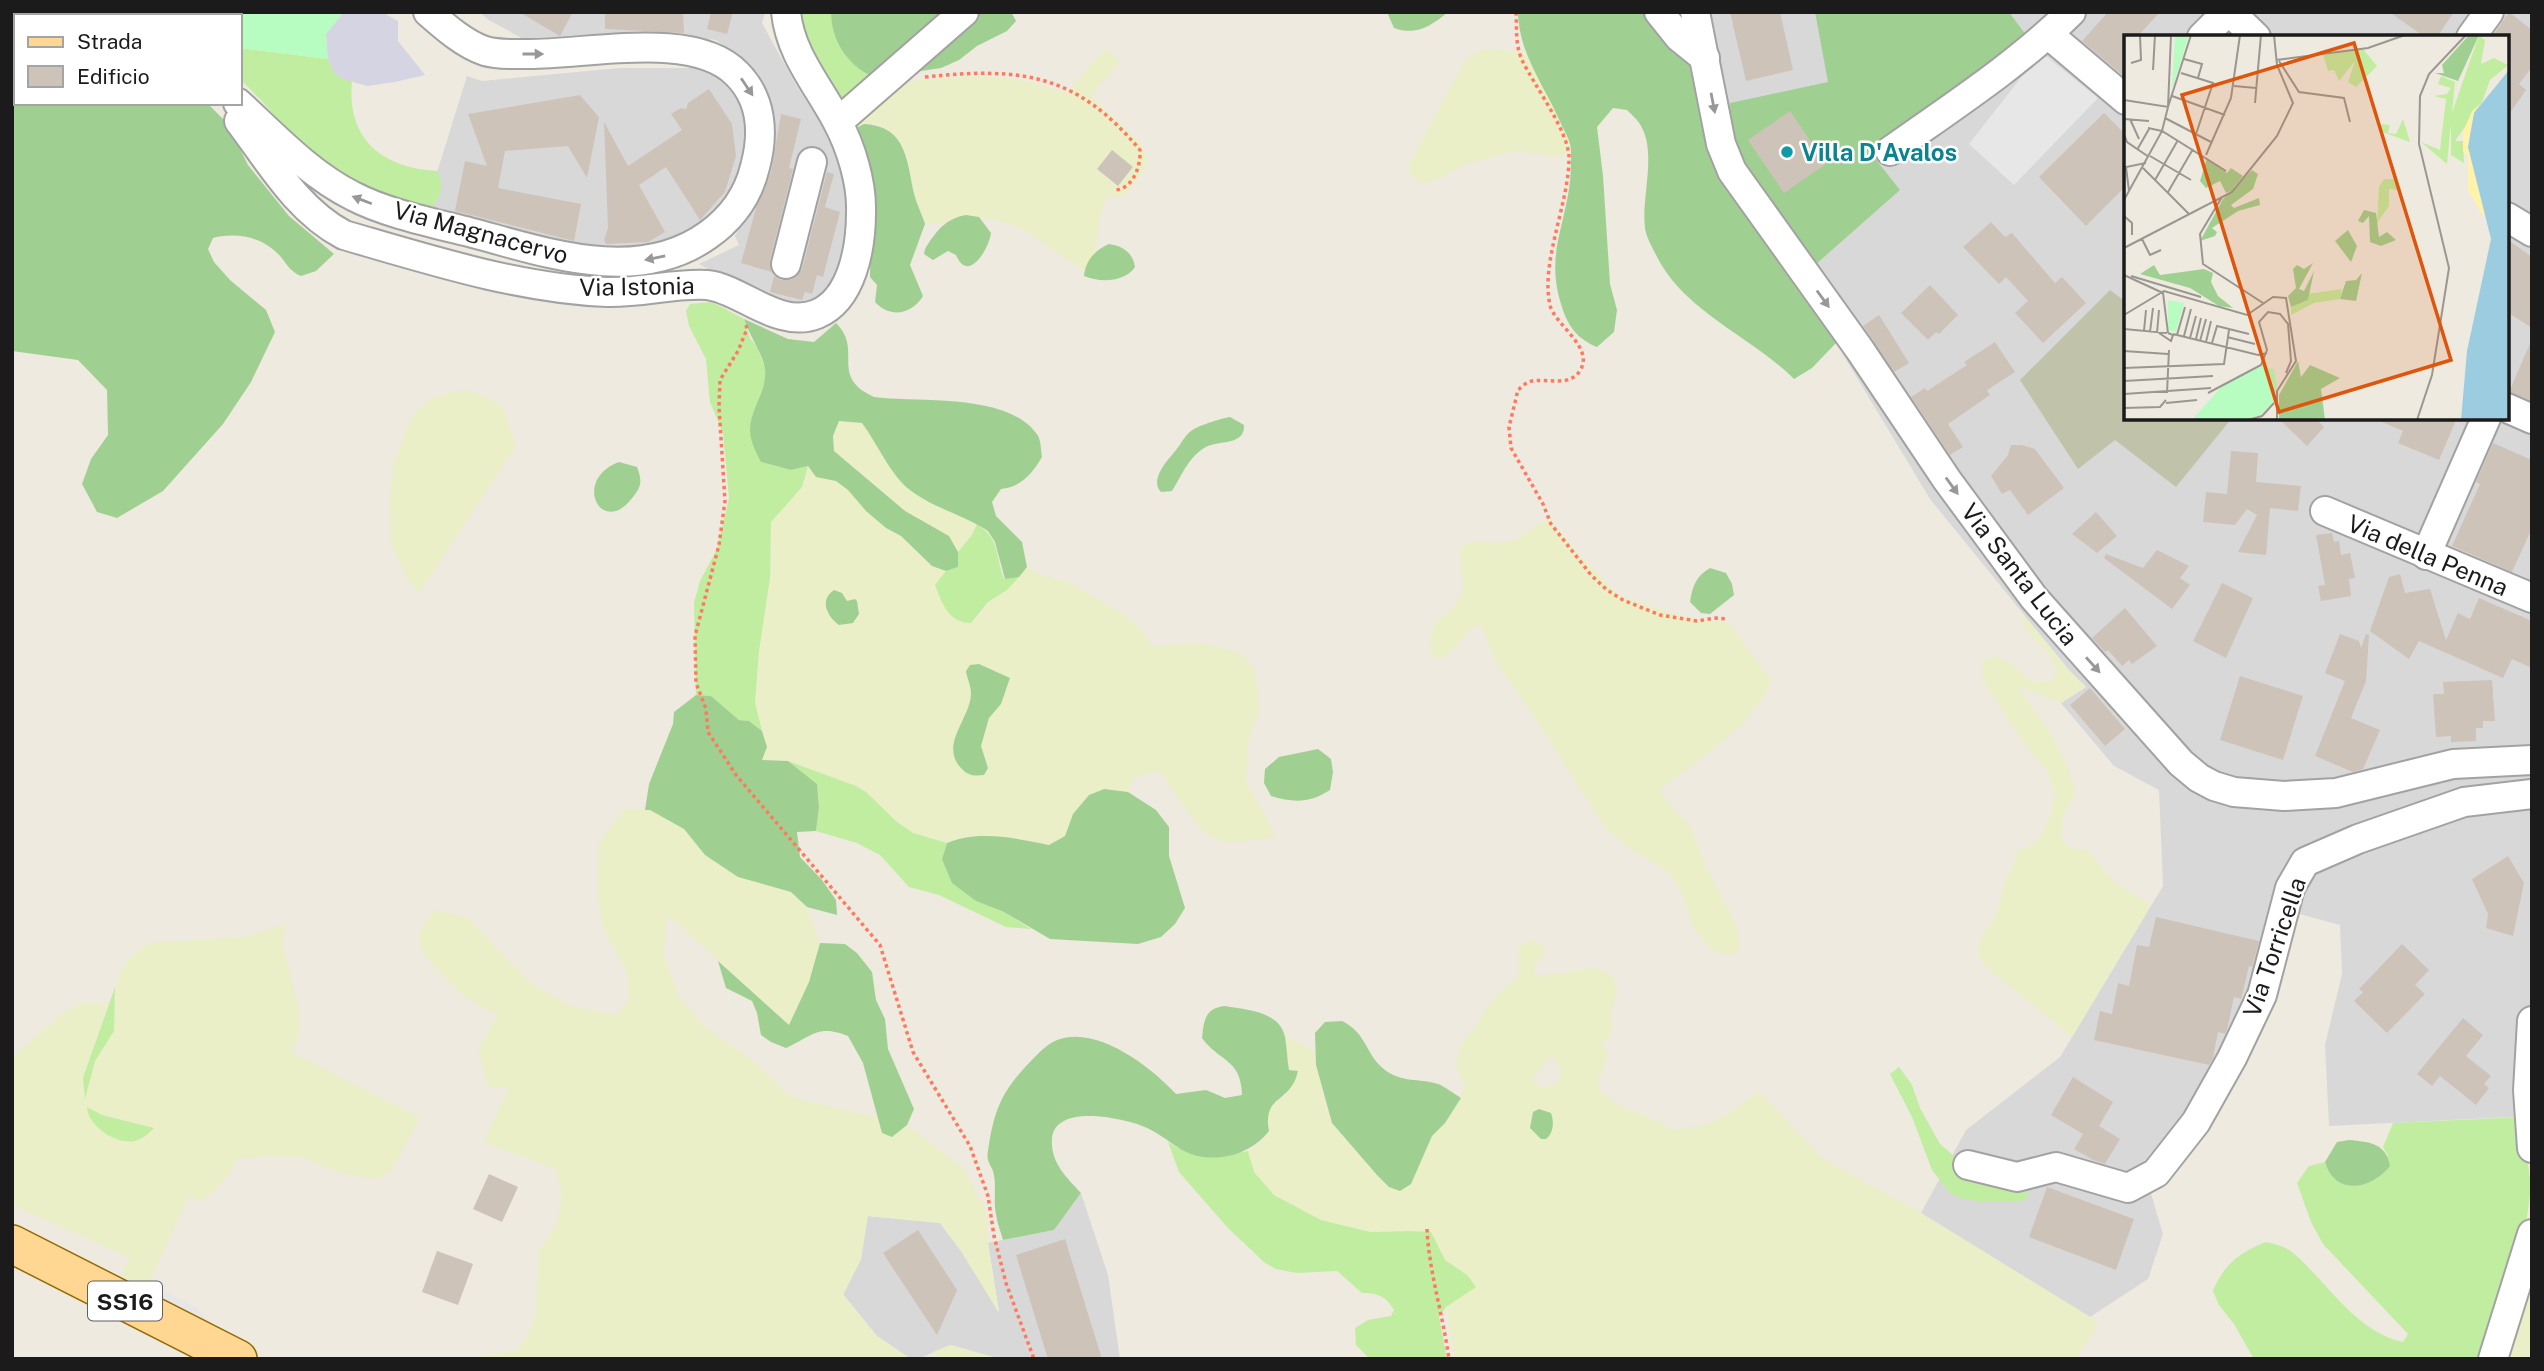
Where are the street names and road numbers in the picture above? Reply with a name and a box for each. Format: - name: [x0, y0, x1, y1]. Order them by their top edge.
- street label: Via Magnacervo: [391, 195, 571, 269]
- street label: Via Istonia: [579, 271, 695, 301]
- street label: Via Santa Lucia: [1956, 498, 2084, 650]
- street label: Via della Penna: [2344, 509, 2512, 601]
- street label: Via Torricella: [2237, 873, 2311, 1021]
- road number: SS16: [88, 1282, 162, 1320]

